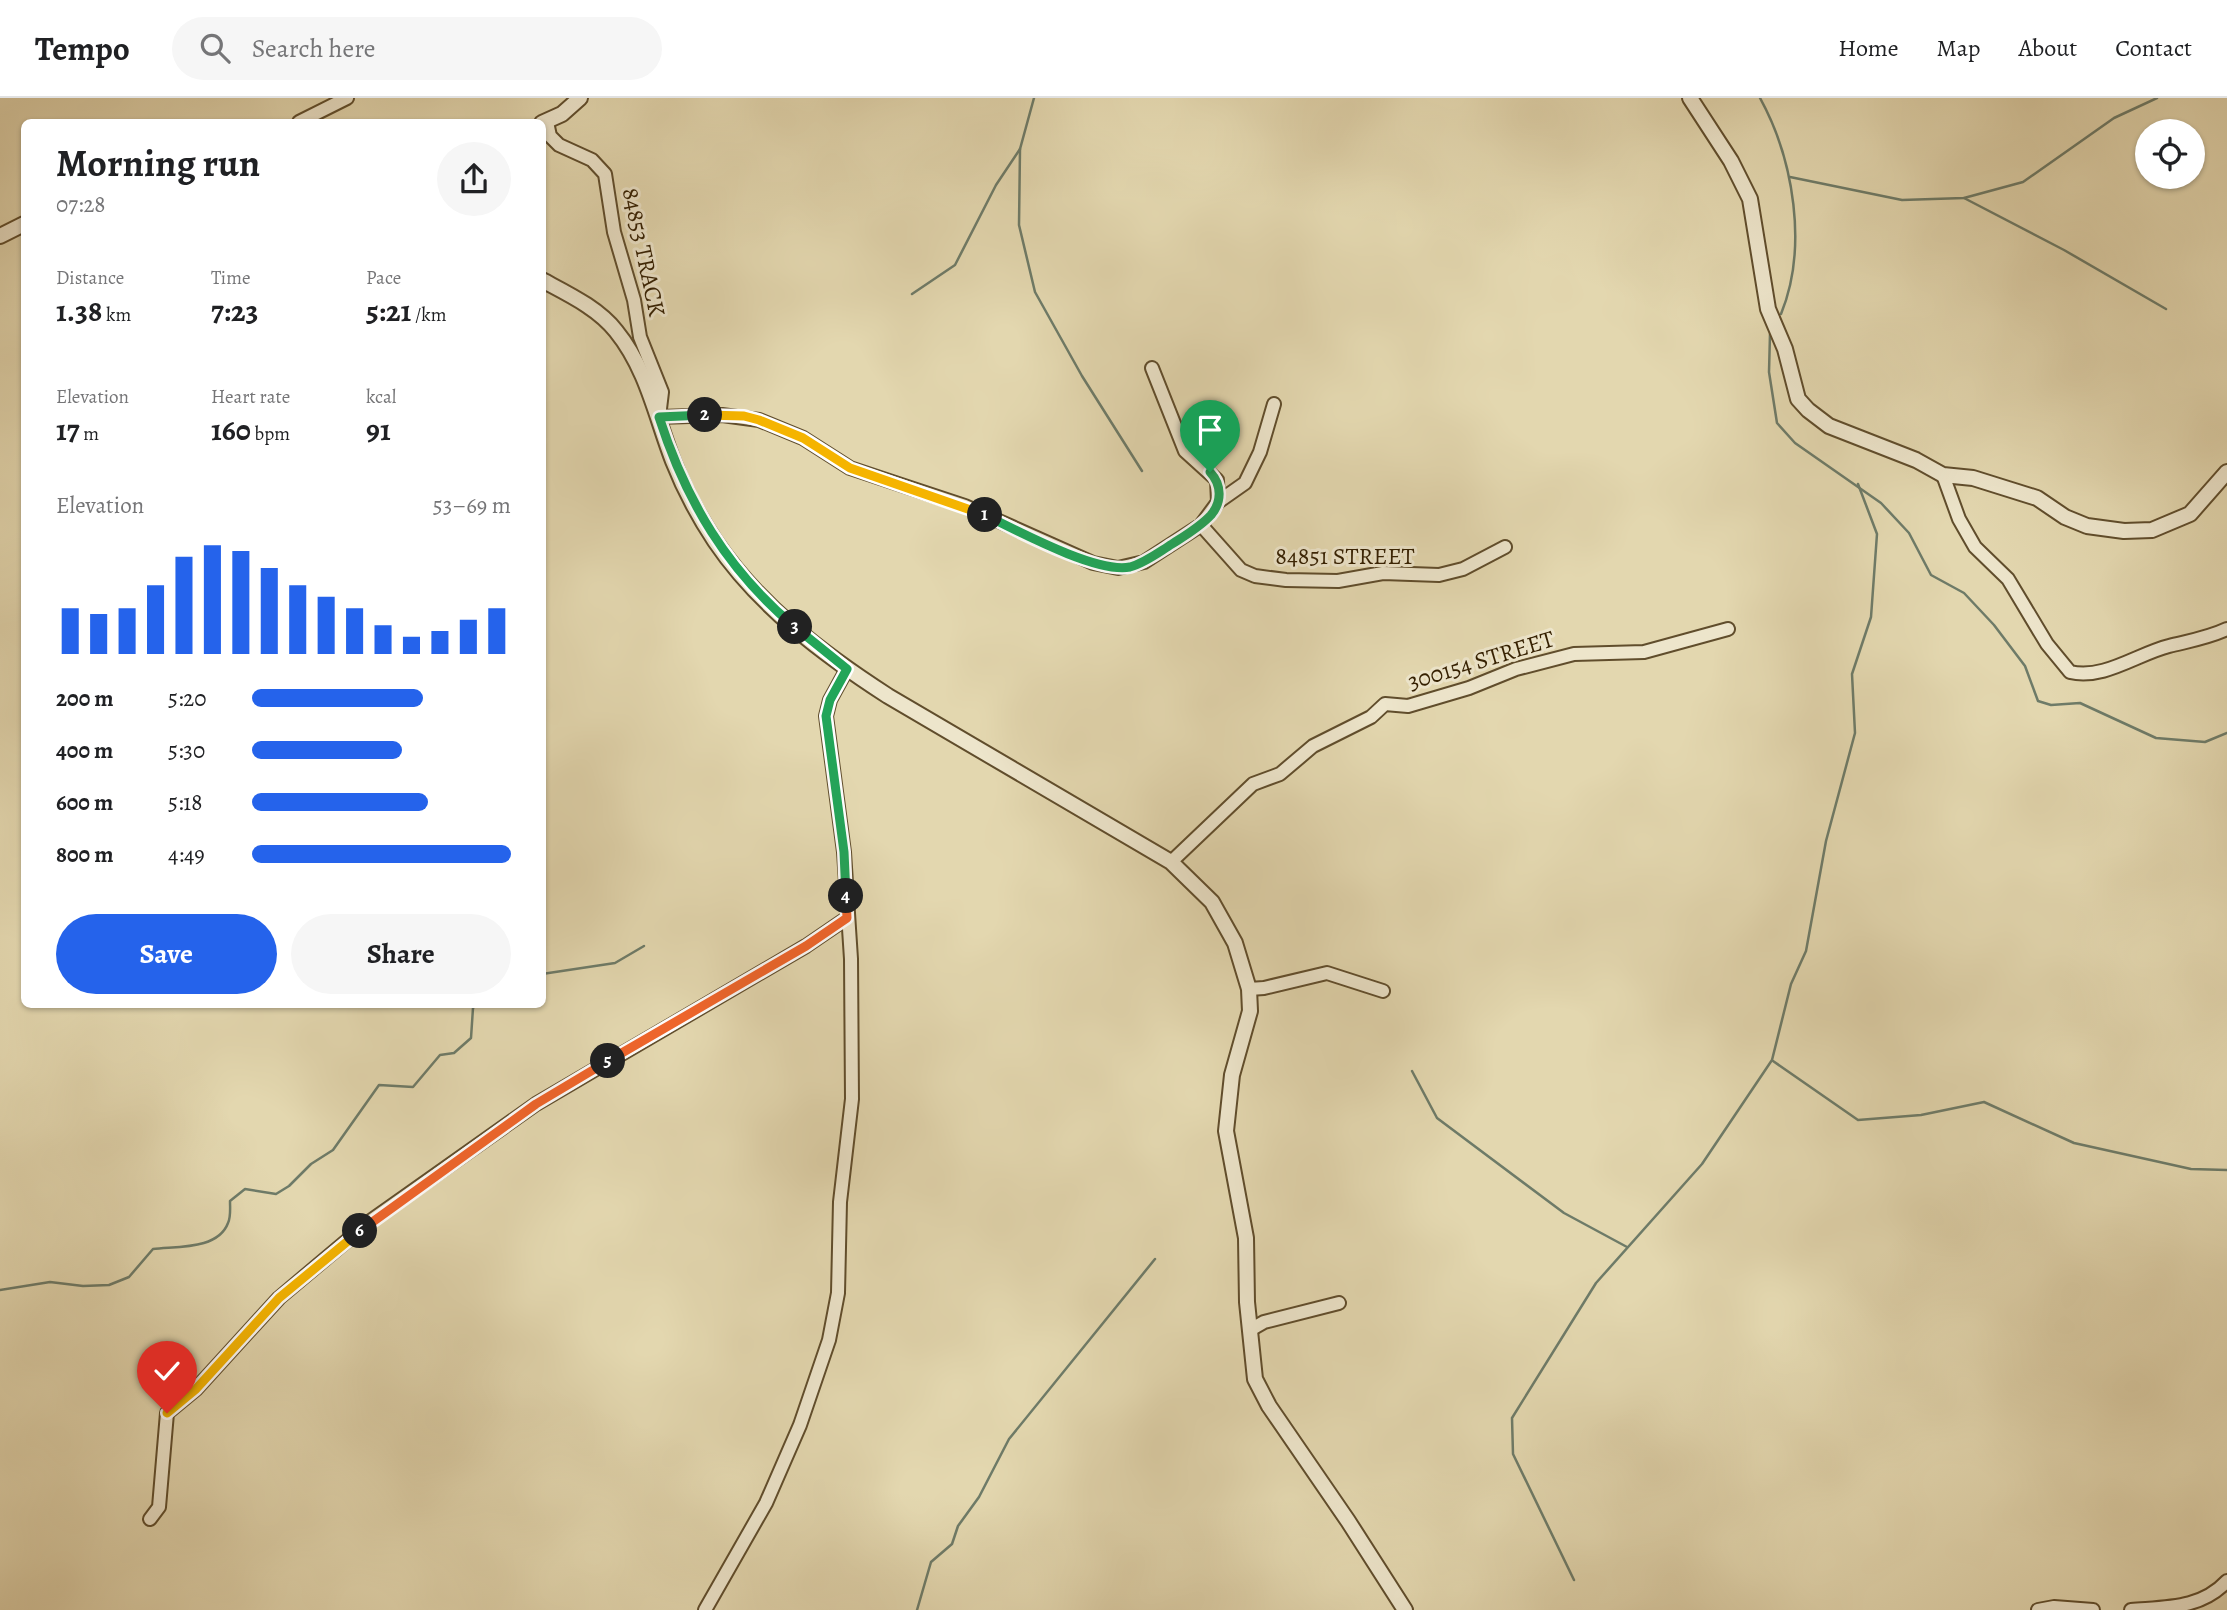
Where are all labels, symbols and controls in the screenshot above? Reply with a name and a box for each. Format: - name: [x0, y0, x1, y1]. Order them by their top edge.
- search box: [172, 17, 662, 80]
- text: Tempo: [35, 26, 130, 71]
- icon: search: [196, 29, 234, 67]
- text: Search here: [252, 31, 375, 66]
- text: Home: [1838, 32, 1899, 64]
- text: Map: [1937, 32, 1981, 64]
- text: About: [2019, 32, 2077, 64]
- text: Contact: [2115, 32, 2192, 64]
- map controls: [2135, 119, 2205, 189]
- button: locate: [2135, 119, 2205, 189]
- text: Morning run: [56, 137, 260, 189]
- button: share: [437, 142, 511, 216]
- street label: 84853 TRACK: [615, 185, 673, 319]
- text: 07:28: [56, 189, 105, 220]
- text: Distance: [56, 265, 124, 291]
- text: Time: [211, 265, 250, 291]
- text: Pace: [366, 265, 401, 291]
- text: 1.38: [56, 291, 102, 331]
- text: 7:23: [211, 291, 258, 331]
- text: 5:21: [366, 291, 411, 331]
- text: km: [102, 302, 131, 328]
- text: /km: [411, 302, 446, 328]
- text: Elevation: [56, 384, 129, 410]
- text: Heart rate: [211, 384, 290, 410]
- text: kcal: [366, 384, 396, 410]
- pin: 2: [688, 398, 722, 432]
- pin: [1180, 400, 1240, 472]
- text: 2: [700, 401, 709, 427]
- text: 17: [56, 410, 80, 450]
- text: 160: [211, 410, 251, 450]
- text: 91: [366, 410, 391, 450]
- icon: arrive: [1191, 411, 1229, 449]
- text: m: [80, 421, 99, 447]
- text: bpm: [251, 421, 290, 447]
- text: Elevation: [56, 490, 144, 521]
- text: 53–69 m: [433, 490, 511, 521]
- pin: 1: [968, 498, 1002, 532]
- text: 1: [981, 501, 988, 527]
- street label: 84851 STREET: [1275, 540, 1415, 572]
- pin: 3: [778, 610, 812, 644]
- text: 3: [790, 613, 799, 639]
- street label: 300154 STREET: [1404, 623, 1558, 697]
- text: 200 m: [56, 683, 114, 714]
- text: 5:20: [168, 683, 207, 714]
- text: 400 m: [56, 735, 113, 766]
- text: 5:30: [168, 735, 205, 766]
- text: 600 m: [56, 787, 113, 818]
- text: 5:18: [168, 787, 202, 818]
- text: 800 m: [56, 839, 113, 870]
- text: 4:49: [168, 839, 205, 870]
- pin: 4: [828, 878, 864, 914]
- text: 4: [841, 882, 850, 908]
- button: Save: [56, 914, 277, 994]
- button: Share: [291, 914, 511, 994]
- pin: 5: [590, 1044, 626, 1079]
- text: 5: [603, 1047, 612, 1073]
- pin: 6: [342, 1214, 378, 1248]
- text: 6: [355, 1217, 364, 1243]
- pin: [137, 1341, 197, 1413]
- icon: check: [148, 1352, 186, 1390]

